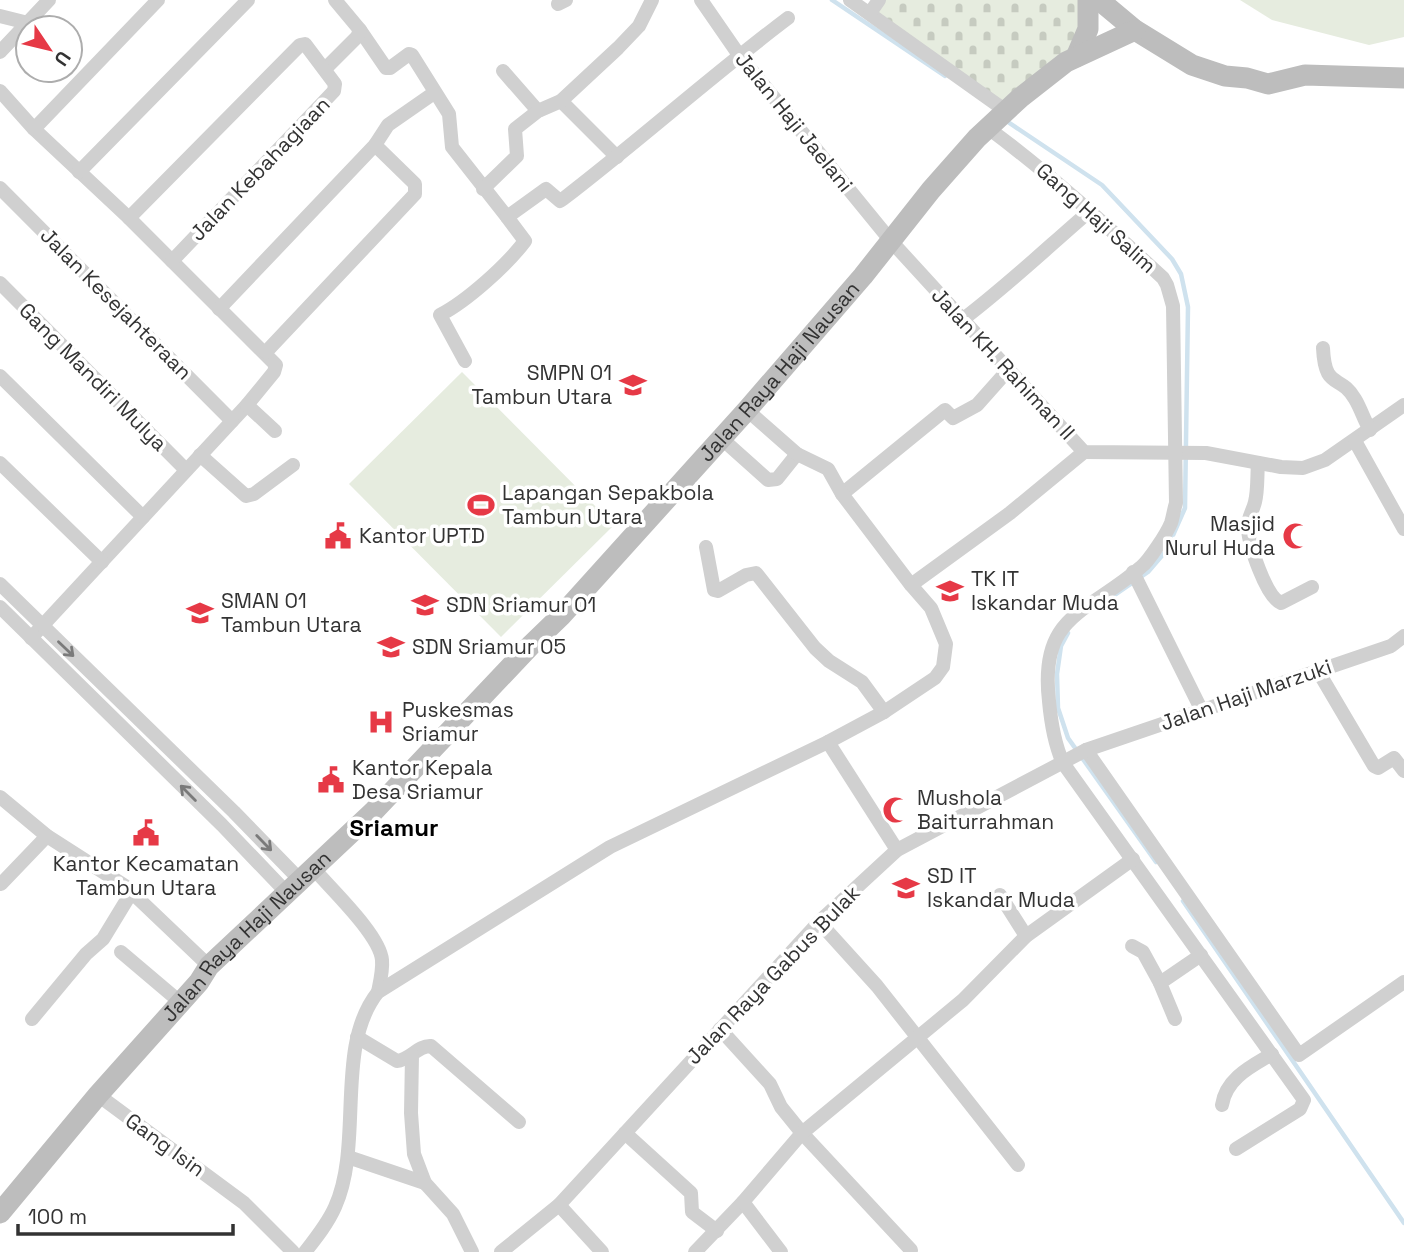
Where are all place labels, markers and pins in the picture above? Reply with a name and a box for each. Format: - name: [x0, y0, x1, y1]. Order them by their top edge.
- place label: SMPN 01 Tambun Utara: [471, 359, 612, 410]
- school or university icon: SMPN 01 Tambun Utara: [618, 370, 648, 400]
- place label: Lapangan Sepakbola Tambun Utara: [502, 479, 714, 530]
- sports icon: Lapangan Sepakbola Tambun Utara: [466, 490, 496, 520]
- place label: Masjid Nurul Huda: [1165, 510, 1275, 561]
- public building icon: Kantor UPTD: [323, 521, 353, 551]
- mosque icon: Masjid Nurul Huda: [1281, 521, 1311, 551]
- place label: Kantor UPTD: [359, 522, 485, 549]
- place label: TK IT Iskandar Muda: [971, 565, 1119, 616]
- school or university icon: TK IT Iskandar Muda: [935, 576, 965, 606]
- place label: SMAN 01 Tambun Utara: [221, 587, 362, 638]
- school or university icon: SDN Sriamur 01: [410, 590, 440, 620]
- place label: SDN Sriamur 01: [446, 591, 596, 618]
- school or university icon: SMAN 01 Tambun Utara: [185, 598, 215, 628]
- school or university icon: SDN Sriamur 05: [376, 632, 406, 662]
- place label: SDN Sriamur 05: [412, 633, 566, 660]
- place label: Puskesmas Sriamur: [402, 696, 514, 747]
- hospital icon: Puskesmas Sriamur: [366, 707, 396, 737]
- place label: Kantor Kepala Desa Sriamur: [352, 754, 493, 805]
- public building icon: Kantor Kepala Desa Sriamur: [316, 765, 346, 795]
- place label: Mushola Baiturrahman: [917, 784, 1054, 835]
- mosque icon: Mushola Baiturrahman: [881, 795, 911, 825]
- public building icon: Kantor Kecamatan Tambun Utara: [131, 818, 161, 848]
- place label: Kantor Kecamatan Tambun Utara: [53, 850, 239, 901]
- place label: SD IT Iskandar Muda: [927, 862, 1075, 913]
- school or university icon: SD IT Iskandar Muda: [891, 873, 921, 903]

